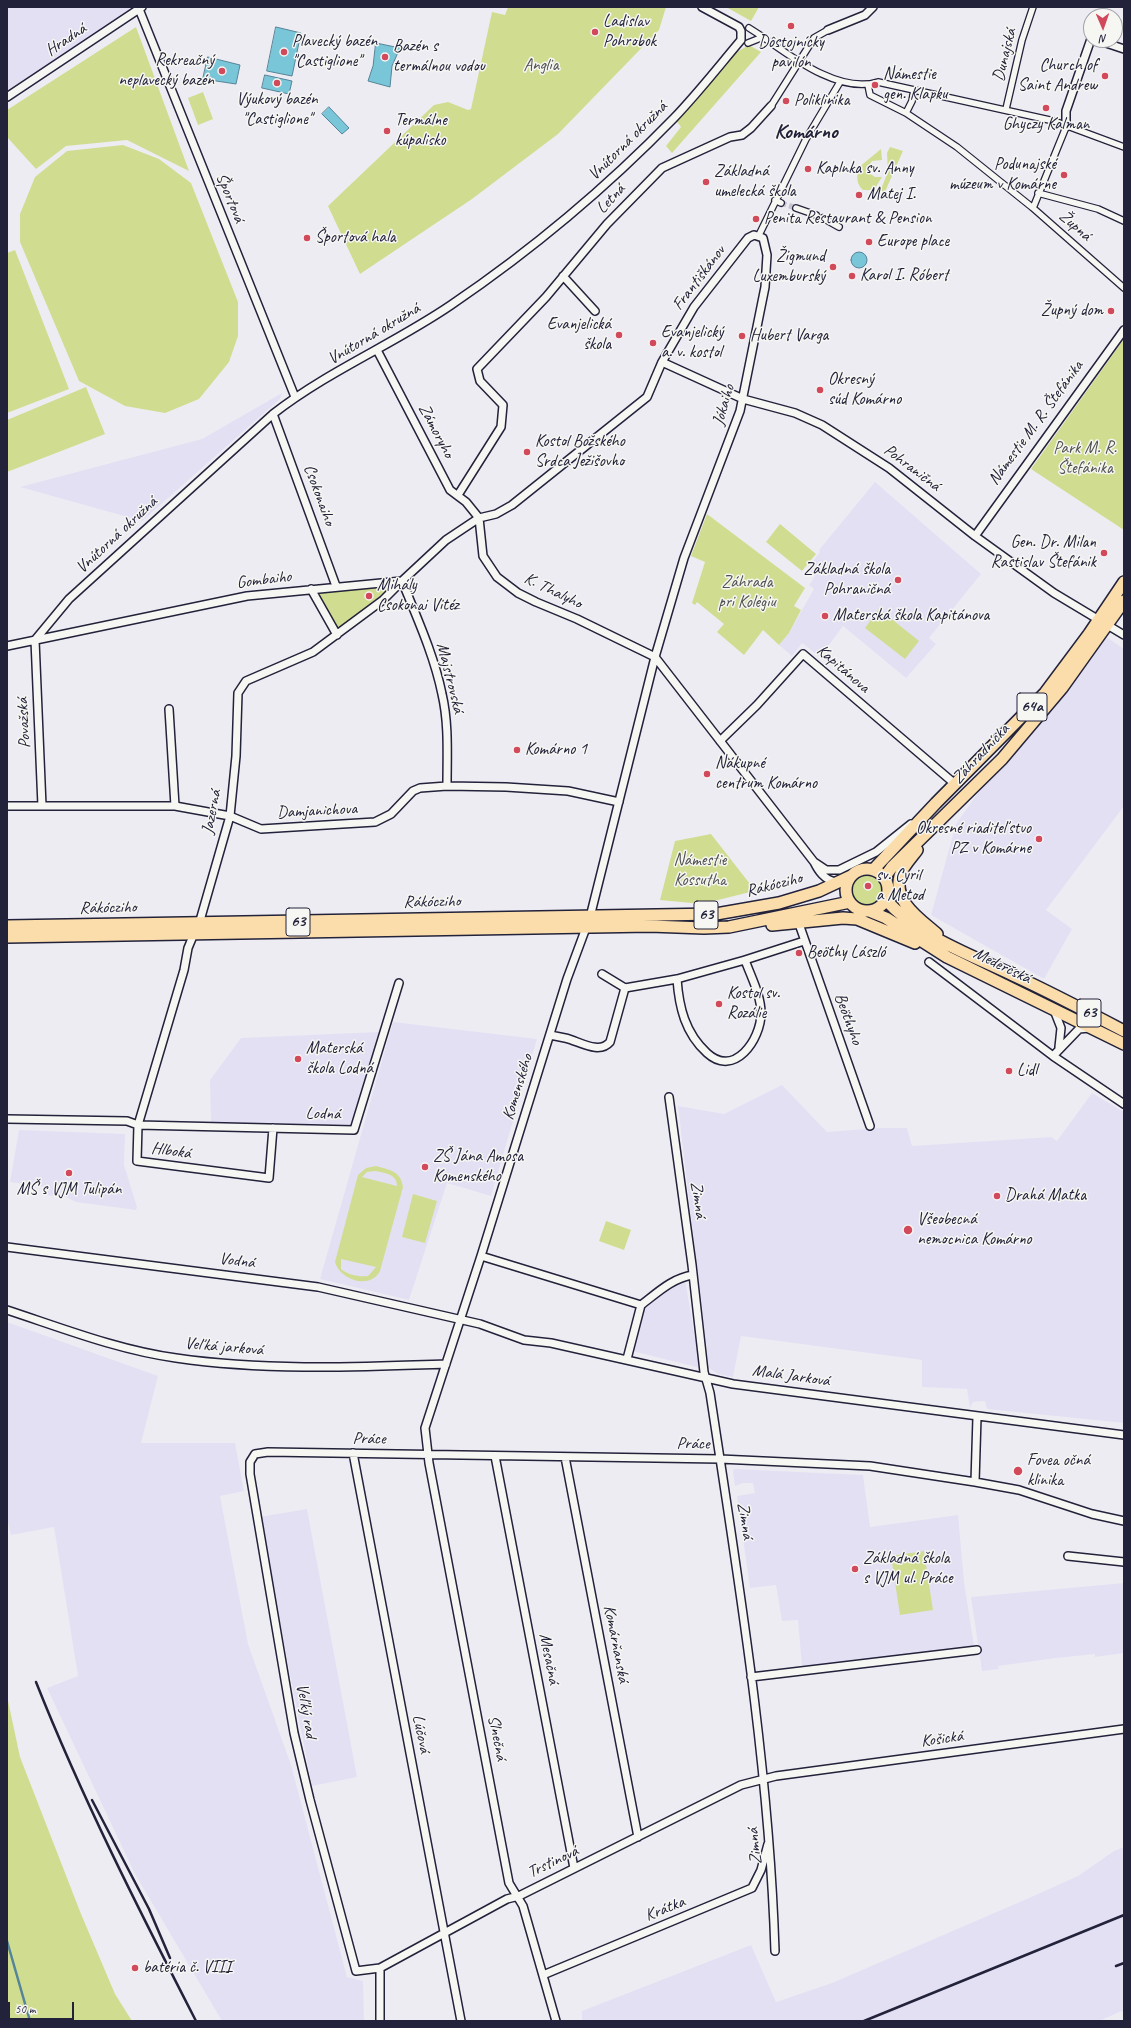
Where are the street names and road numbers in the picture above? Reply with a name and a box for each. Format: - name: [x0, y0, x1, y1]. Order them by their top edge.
- street label: Hradná: [42, 19, 90, 61]
- street label: Dunajská: [989, 27, 1021, 83]
- street label: Vnútorná okružná: [584, 97, 672, 185]
- street label: Športová: [211, 170, 249, 226]
- street label: Letná: [592, 180, 630, 218]
- street label: Župná: [1054, 206, 1096, 246]
- street label: Františkánov: [668, 241, 730, 315]
- street label: Vnútorná okružná: [324, 299, 424, 369]
- street label: Námestie M. R. Štefánika: [984, 357, 1088, 489]
- street label: Jókaiho: [708, 382, 740, 428]
- street label: Zámoryho: [413, 401, 459, 461]
- street label: Pohraničná: [879, 440, 945, 496]
- street label: Csokonaiho: [299, 462, 339, 528]
- street label: Vnútorná okružná: [72, 492, 162, 578]
- street label: Gombaiho: [236, 567, 292, 593]
- street label: K. Thalyho: [521, 568, 585, 614]
- street label: Kapitánova: [812, 640, 874, 698]
- street label: Majstrovská: [431, 641, 469, 715]
- road number: 64a: [1017, 693, 1047, 721]
- street label: Považská: [12, 697, 36, 749]
- street label: Záhradnícka: [948, 720, 1014, 788]
- street label: Jazerná: [198, 788, 226, 836]
- street label: Damjanichova: [276, 799, 358, 823]
- street label: Rákócziho: [744, 868, 804, 902]
- street label: Rákócziho: [403, 891, 461, 913]
- street label: Rákócziho: [79, 897, 137, 919]
- road number: 63: [694, 901, 718, 929]
- road number: 63: [286, 908, 310, 936]
- street label: Mederčská: [970, 943, 1034, 989]
- street label: Beöthyho: [829, 990, 867, 1048]
- road number: 63: [1077, 999, 1101, 1027]
- street label: Komenského: [498, 1052, 538, 1122]
- street label: Lodná: [305, 1103, 341, 1125]
- street label: Hlboká: [150, 1138, 192, 1164]
- street label: Zimná: [685, 1180, 711, 1220]
- street label: Vodná: [218, 1249, 256, 1273]
- street label: Veľká jarková: [184, 1333, 264, 1361]
- street label: Malá Jarková: [751, 1360, 831, 1392]
- street label: Práce: [352, 1429, 386, 1449]
- street label: Práce: [676, 1434, 710, 1454]
- street label: Zimná: [732, 1501, 758, 1541]
- street label: Komárňanská: [598, 1603, 634, 1685]
- street label: Mesačná: [534, 1632, 564, 1686]
- street label: Veľký rad: [291, 1682, 321, 1740]
- street label: Lúčová: [407, 1713, 435, 1755]
- street label: Slnečná: [483, 1714, 511, 1762]
- street label: Košická: [920, 1726, 964, 1752]
- street label: Zimná: [743, 1827, 767, 1865]
- street label: Trstinová: [524, 1841, 582, 1883]
- street label: Krátka: [642, 1892, 688, 1926]

